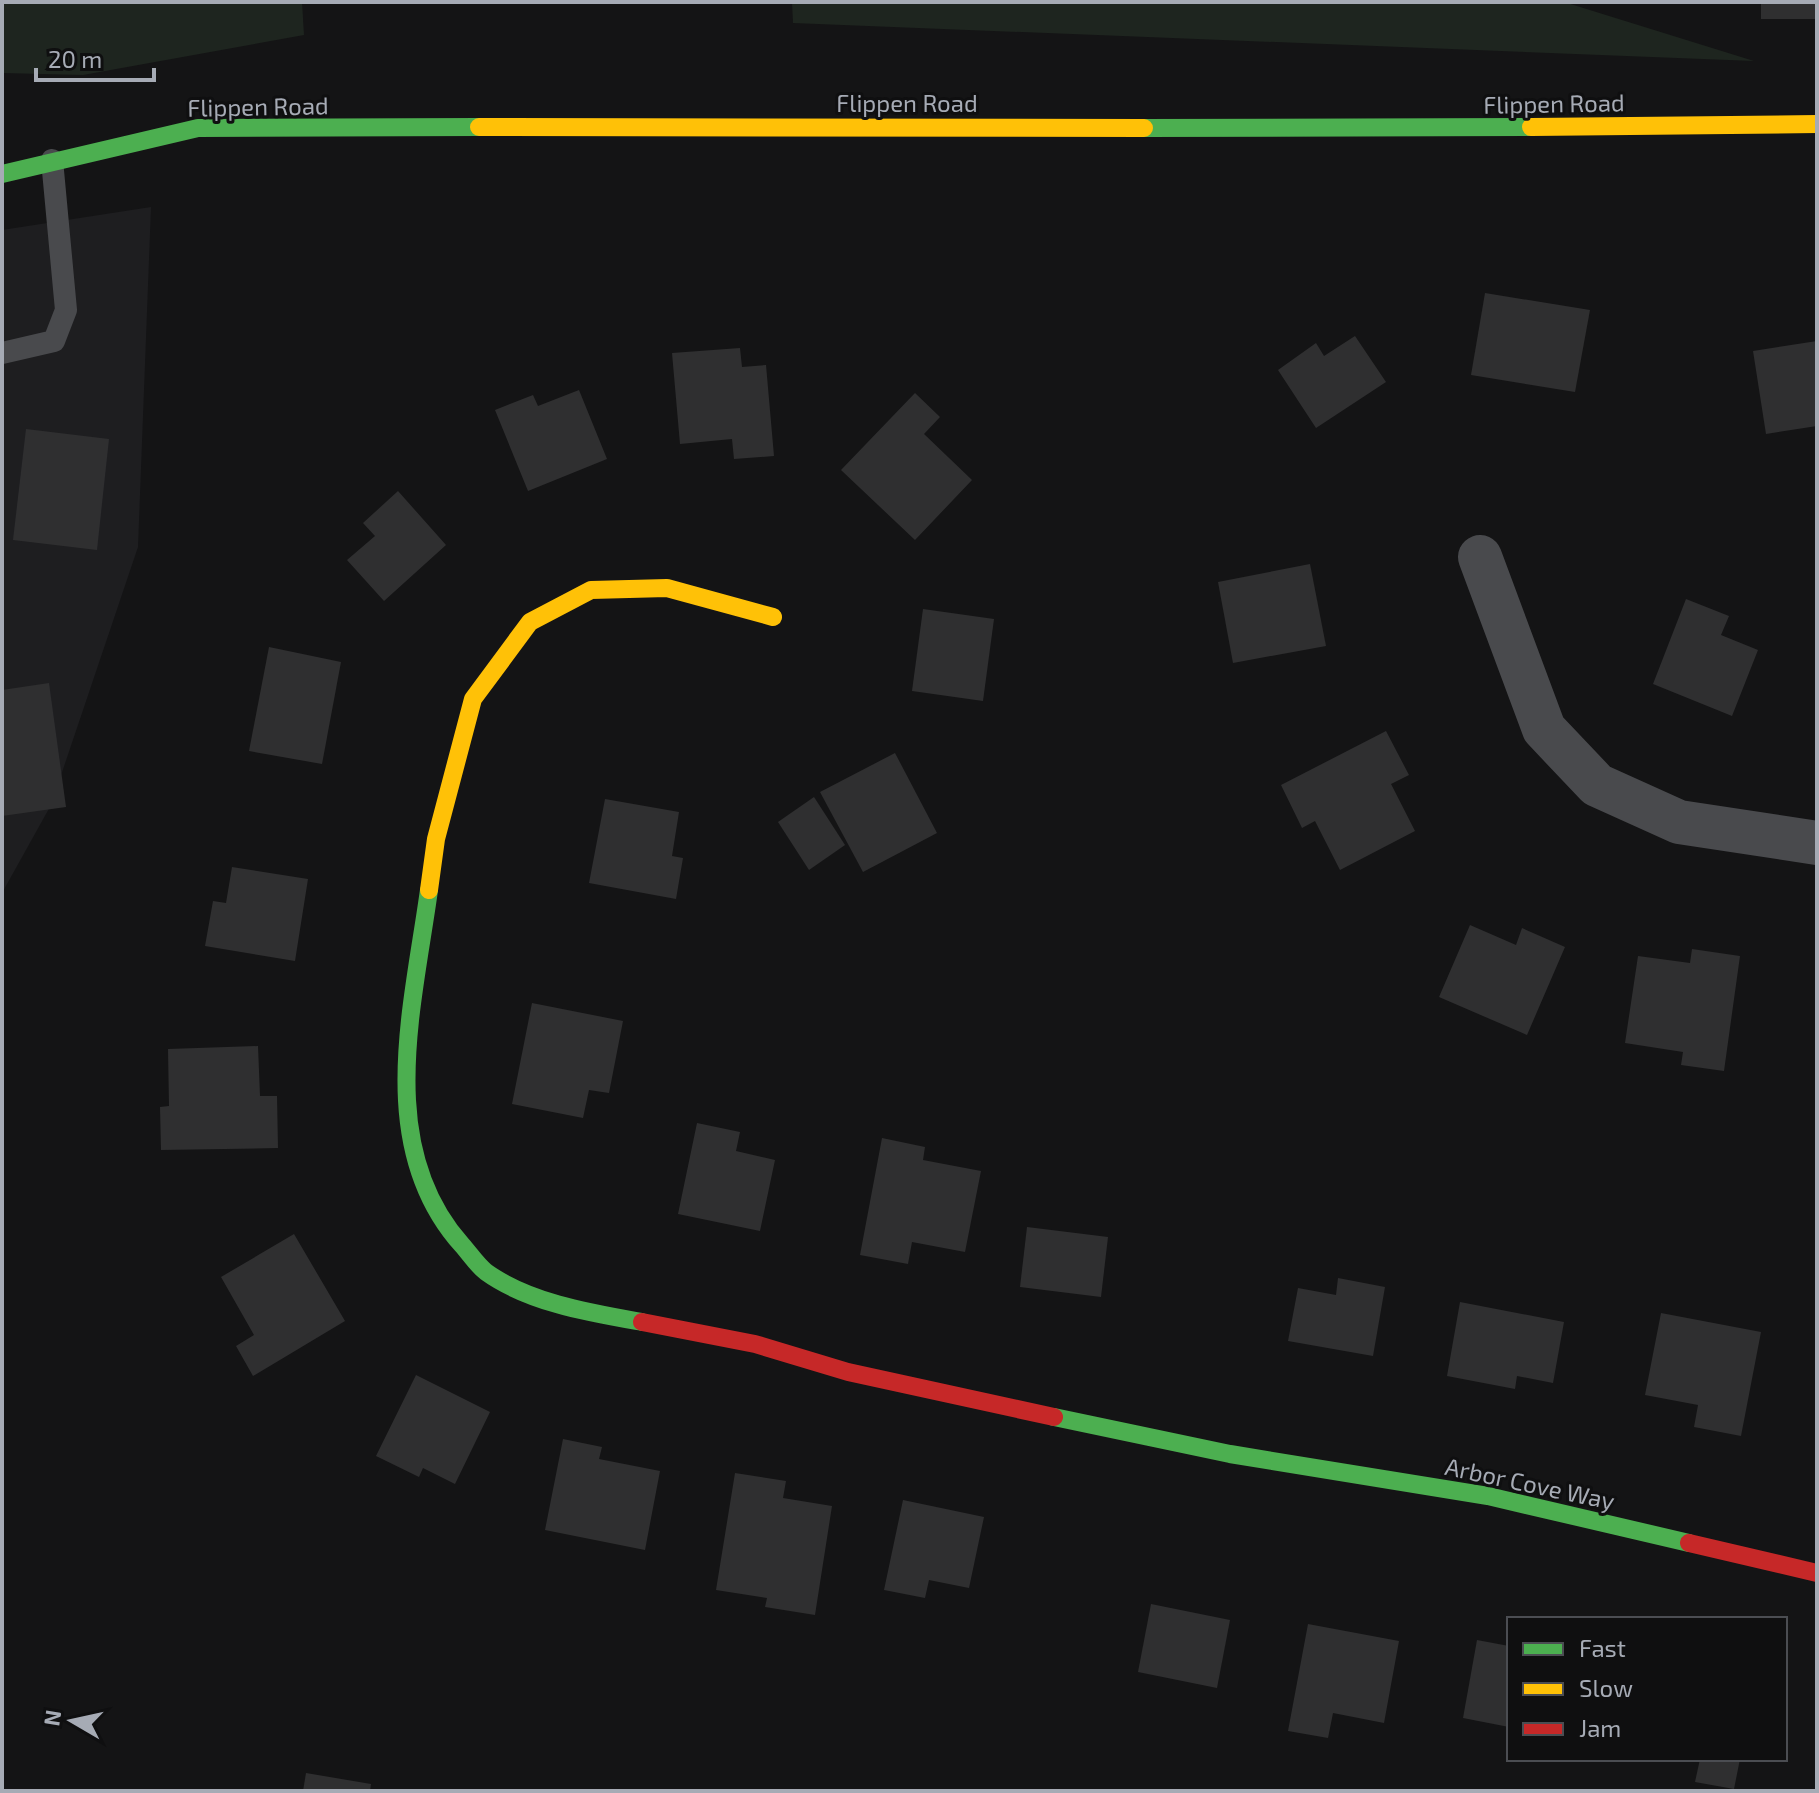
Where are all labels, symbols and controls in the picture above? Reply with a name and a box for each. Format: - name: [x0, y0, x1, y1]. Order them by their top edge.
- scale bar: [36, 32, 154, 82]
- text: 20 m: [48, 44, 102, 73]
- street label: Flippen Road: [1483, 87, 1625, 119]
- street label: Flippen Road: [836, 88, 978, 117]
- street label: Flippen Road: [187, 90, 329, 122]
- street label: Arbor Cove Way: [1443, 1451, 1618, 1515]
- legend: [1507, 1617, 1787, 1761]
- text: Fast: [1579, 1633, 1626, 1662]
- text: Slow: [1579, 1673, 1633, 1702]
- north arrow: [32, 1681, 112, 1761]
- text: N: [37, 1708, 65, 1728]
- text: Jam: [1579, 1713, 1621, 1742]

